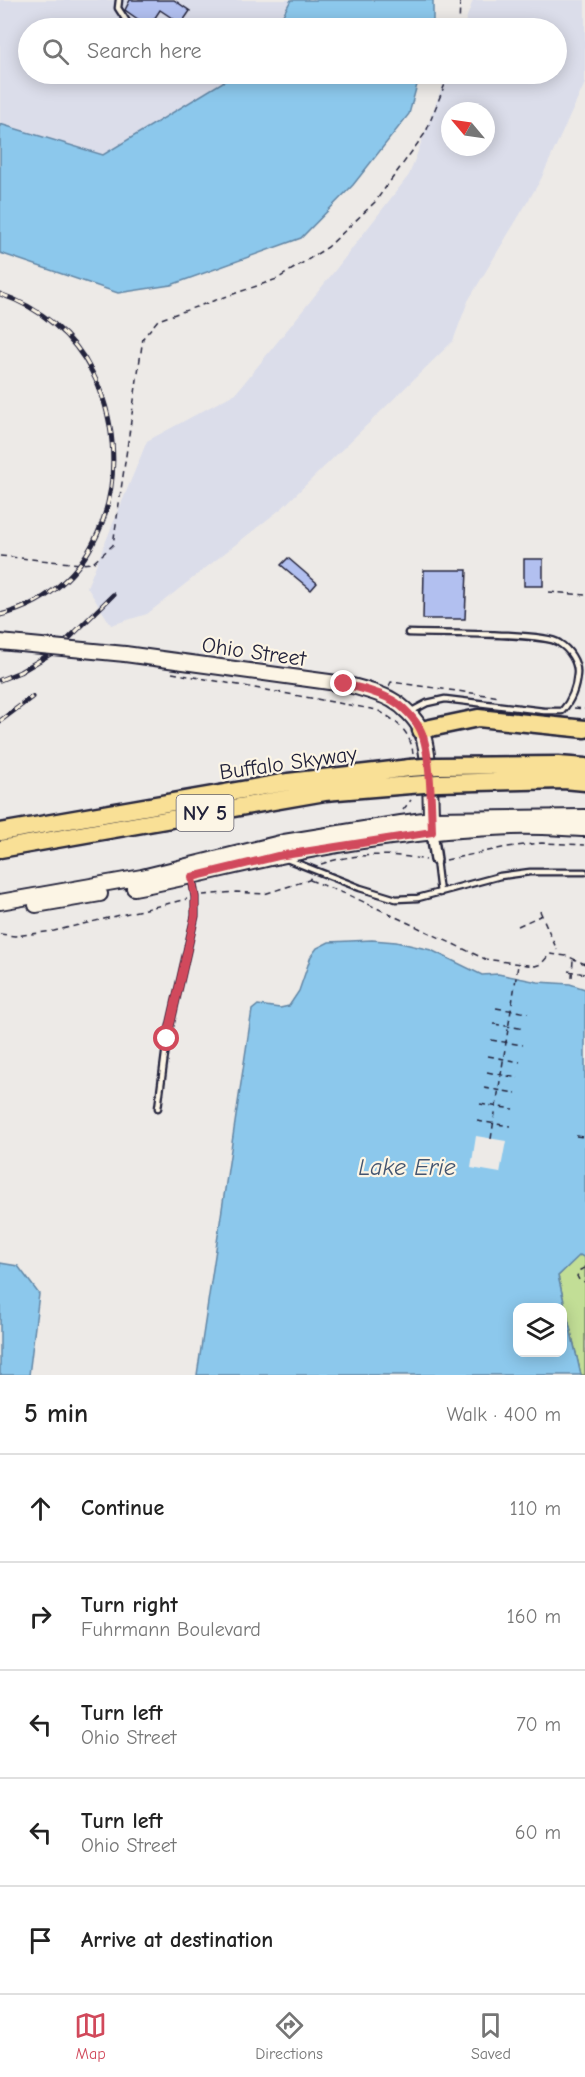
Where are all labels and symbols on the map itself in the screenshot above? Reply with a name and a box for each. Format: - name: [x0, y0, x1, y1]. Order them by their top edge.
- north arrow: [441, 102, 495, 156]
- street label: Ohio Street: [200, 632, 308, 672]
- route end: [330, 670, 356, 696]
- street label: Buffalo Skyway: [218, 740, 359, 786]
- road number: NY 5: [176, 795, 234, 831]
- route start: [153, 1025, 179, 1051]
- water label: Lake Erie: [358, 1153, 456, 1181]

